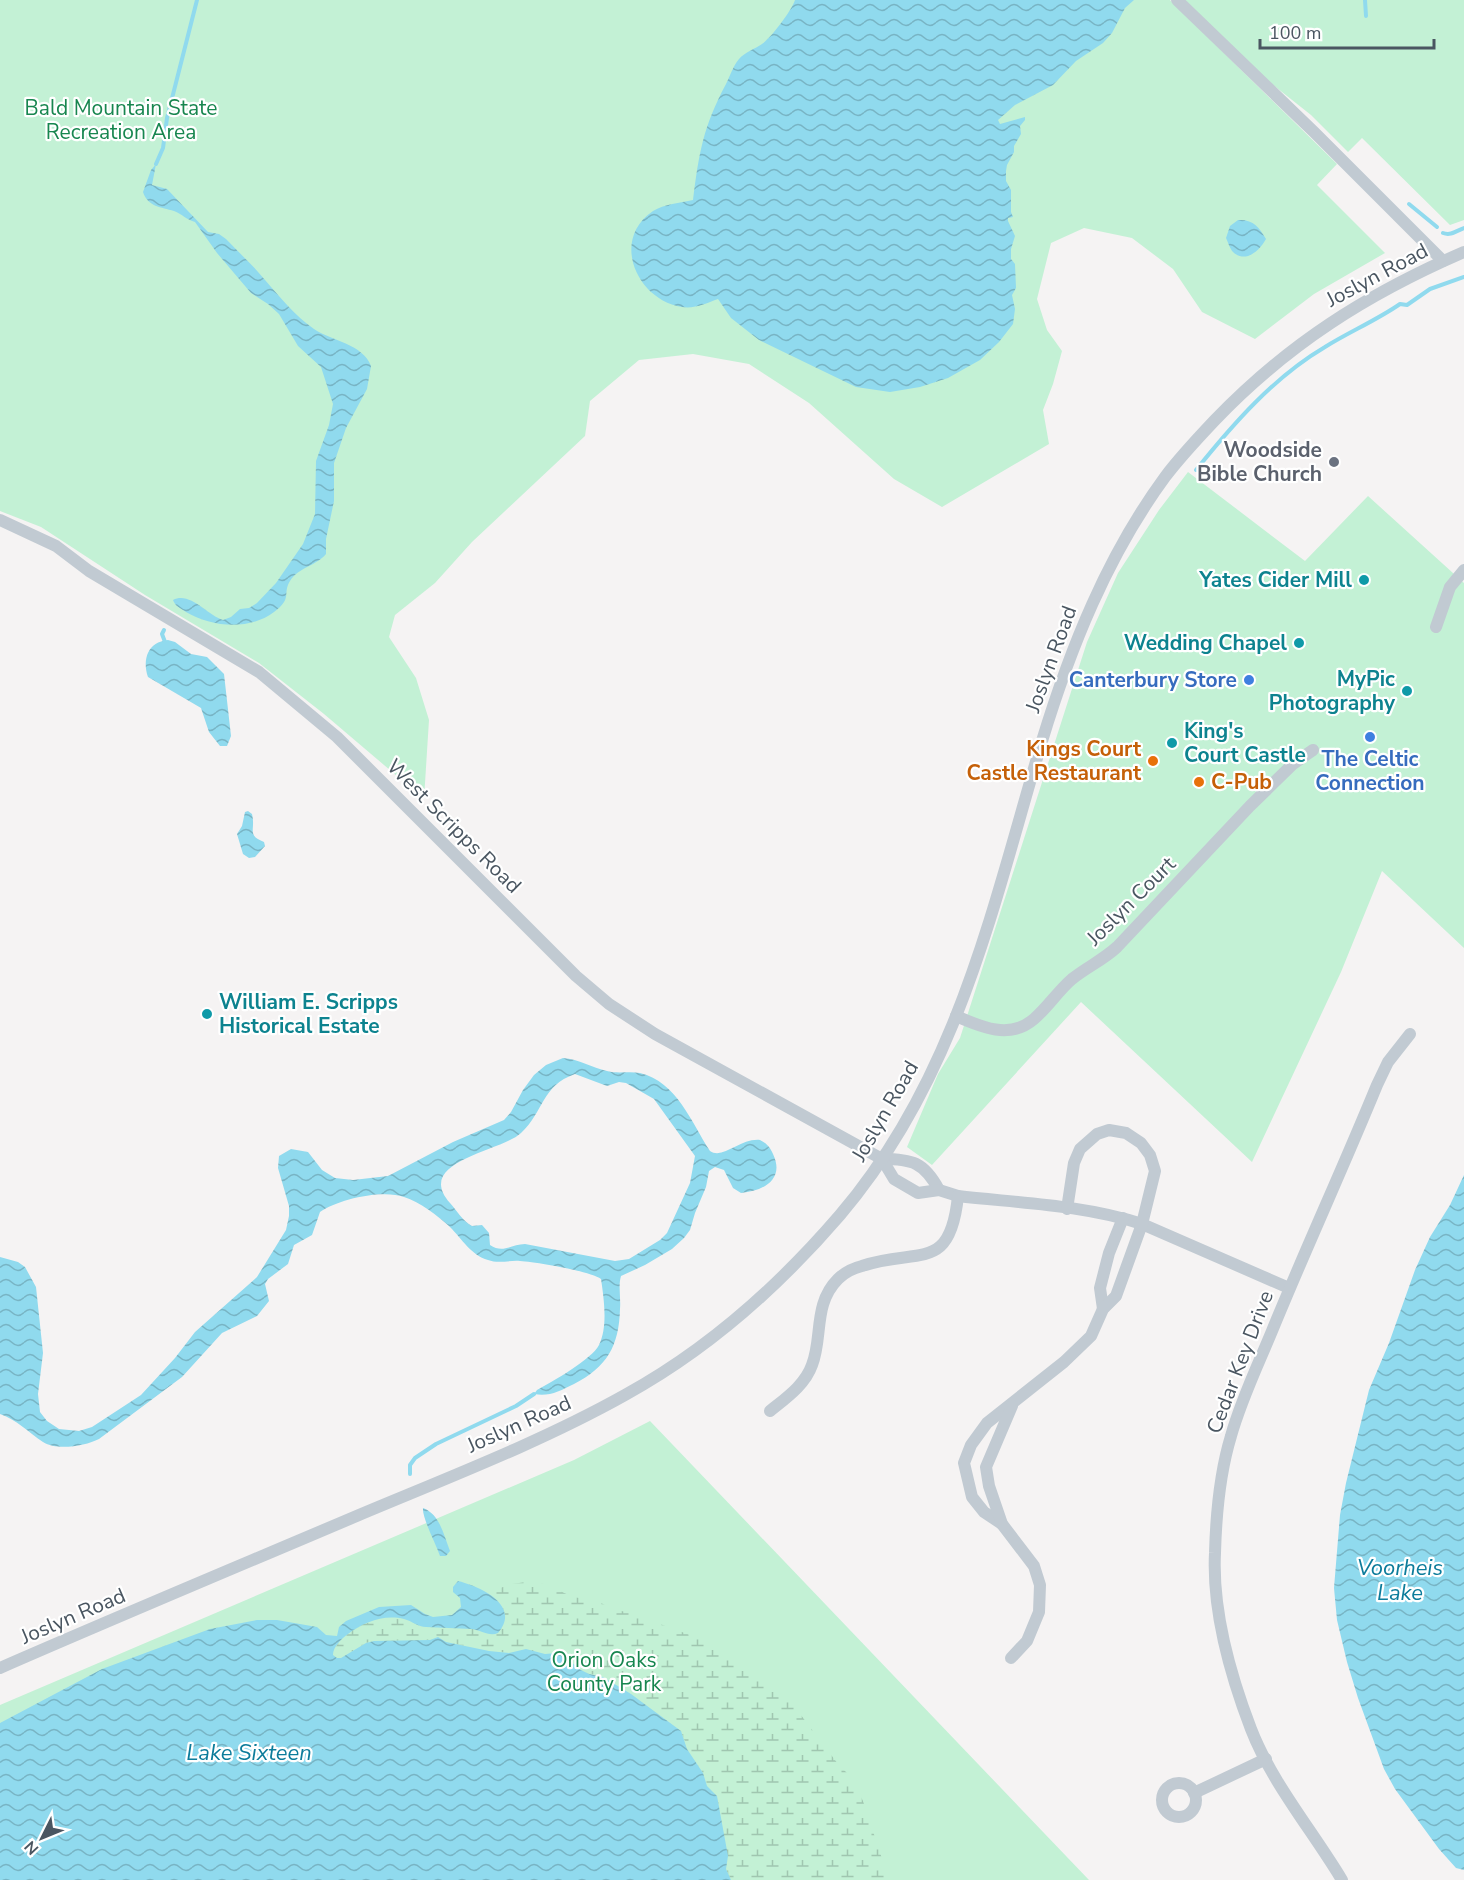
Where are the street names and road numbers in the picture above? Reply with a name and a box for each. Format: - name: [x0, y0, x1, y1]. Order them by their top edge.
- street label: Joslyn Road: [1320, 236, 1433, 314]
- street label: Joslyn Road: [1018, 602, 1083, 717]
- street label: West Scripps Road: [381, 753, 527, 899]
- street label: Joslyn Court: [1080, 850, 1182, 952]
- street label: Joslyn Road: [844, 1056, 925, 1167]
- street label: Cedar Key Drive: [1200, 1287, 1280, 1437]
- street label: Joslyn Road: [461, 1389, 576, 1460]
- street label: Joslyn Road: [15, 1581, 130, 1651]

